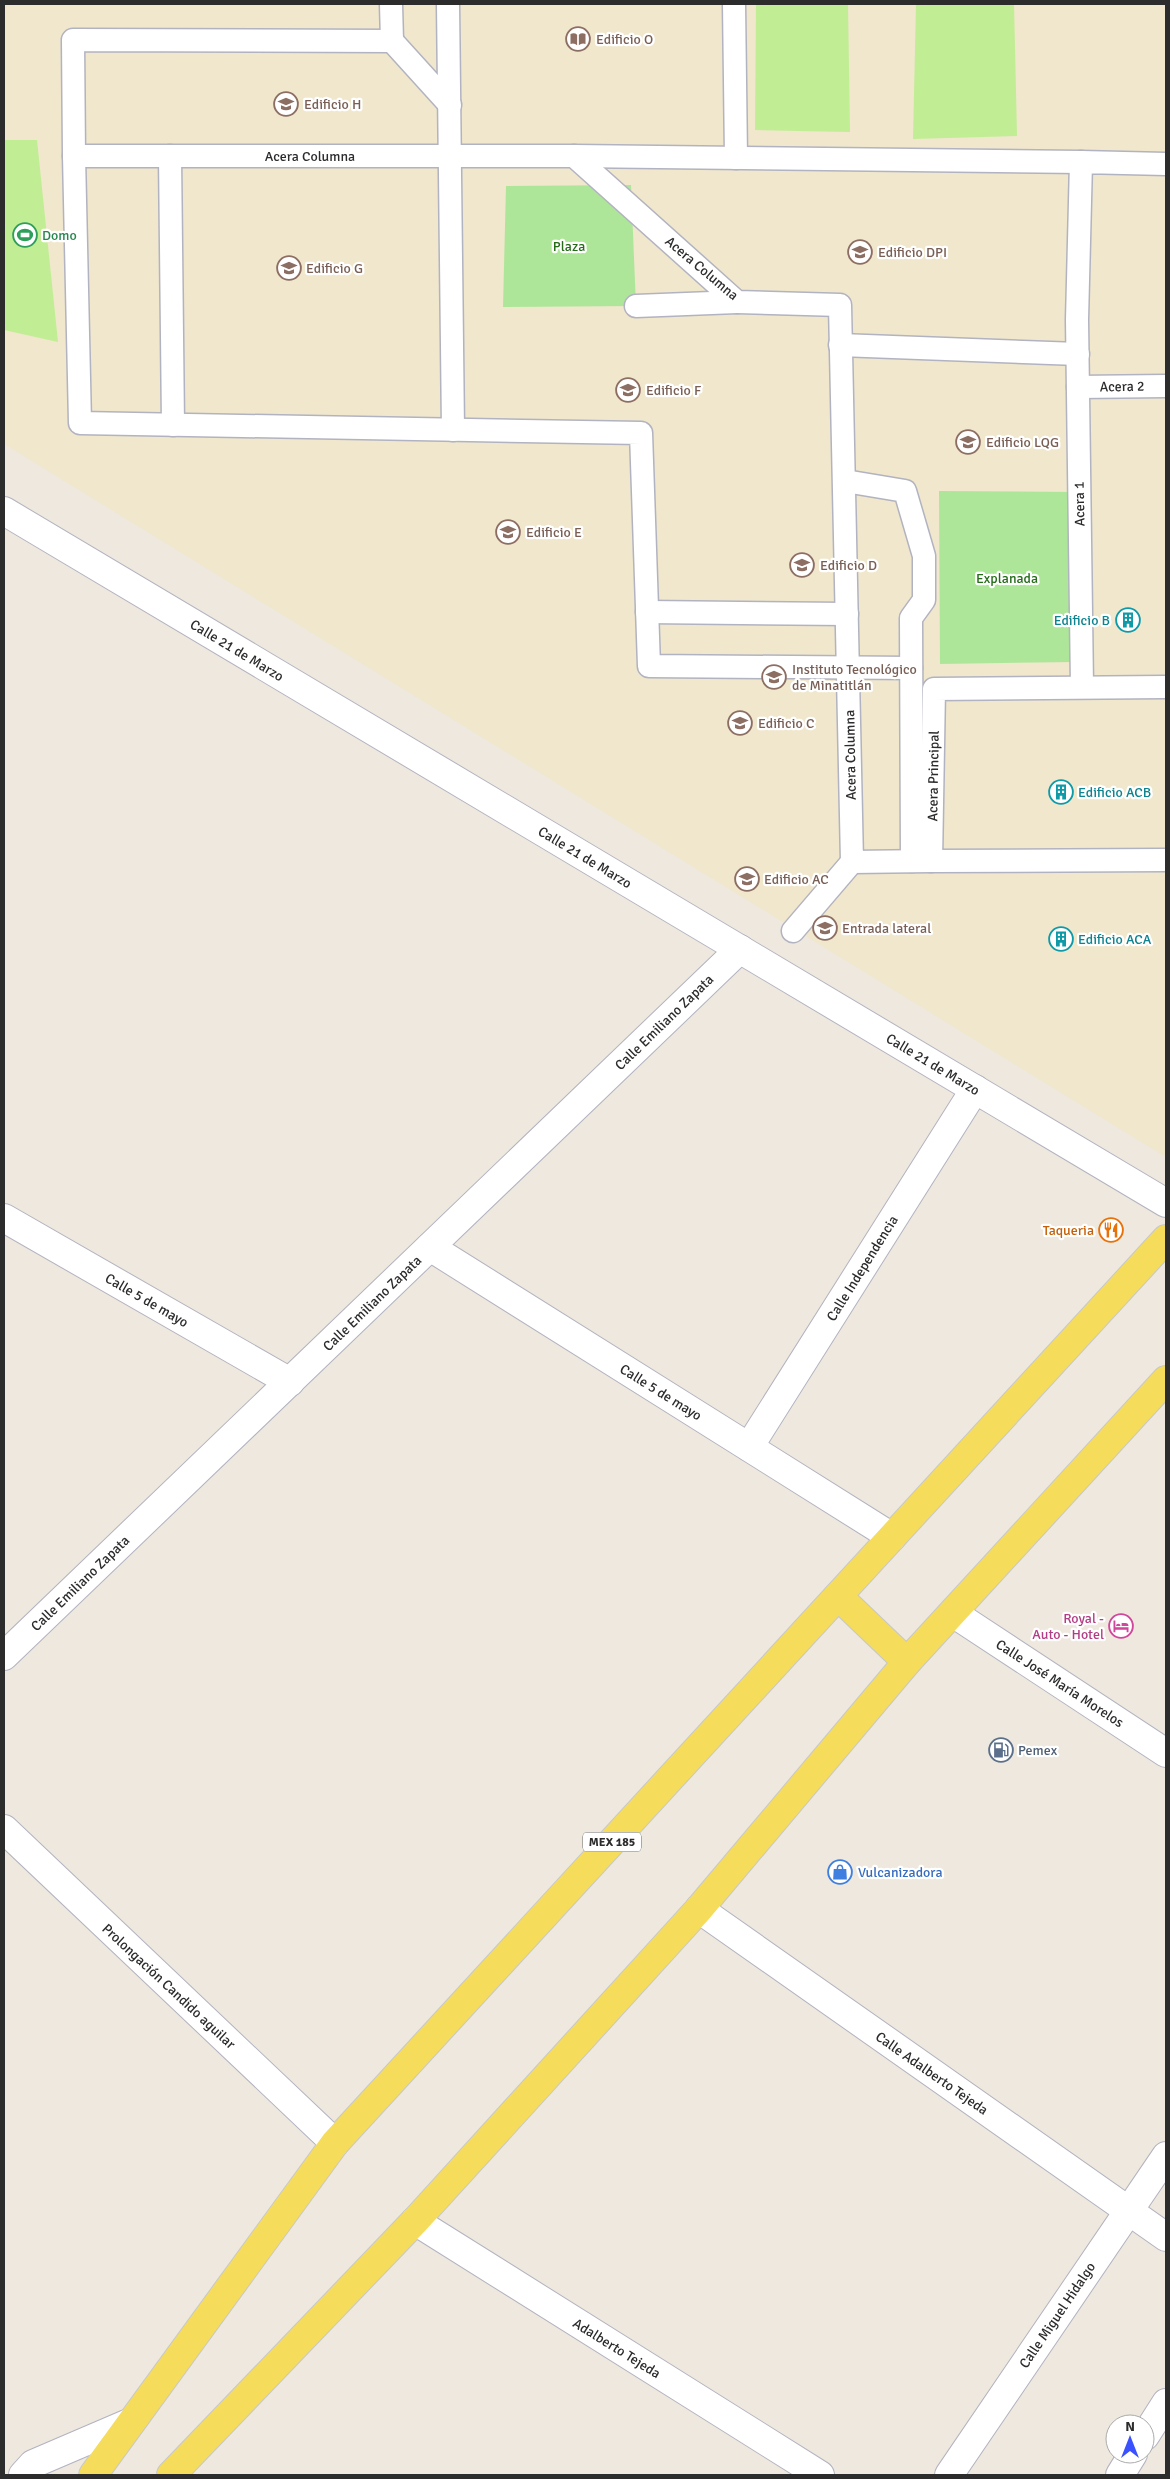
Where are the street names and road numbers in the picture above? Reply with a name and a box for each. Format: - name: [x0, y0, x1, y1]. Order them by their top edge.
- street label: Acera Columna: [265, 148, 355, 165]
- street label: Acera Columna: [662, 233, 742, 304]
- street label: Acera 2: [1099, 378, 1145, 395]
- street label: Acera 1: [1071, 481, 1088, 527]
- street label: Calle 21 de Marzo: [187, 616, 287, 685]
- street label: Acera Columna: [841, 710, 860, 800]
- street label: Acera Principal: [924, 730, 943, 822]
- street label: Calle 21 de Marzo: [535, 823, 635, 892]
- street label: Calle Emiliano Zapata: [612, 971, 717, 1074]
- street label: Calle 21 de Marzo: [883, 1030, 983, 1099]
- street label: Calle Independencia: [823, 1212, 902, 1324]
- street label: Calle Emiliano Zapata: [320, 1252, 425, 1355]
- street label: Calle 5 de mayo: [102, 1270, 191, 1331]
- street label: Calle 5 de mayo: [617, 1360, 705, 1424]
- street label: Calle Emiliano Zapata: [28, 1532, 133, 1635]
- street label: Calle José María Morelos: [993, 1636, 1127, 1731]
- road number: MEX 185: [583, 1832, 641, 1851]
- street label: Prolongación Candido aguilar: [99, 1920, 239, 2053]
- street label: Calle Adalberto Tejeda: [872, 2028, 991, 2119]
- street label: Calle Miguel Hidalgo: [1016, 2259, 1099, 2372]
- street label: Adalberto Tejeda: [570, 2315, 664, 2382]

